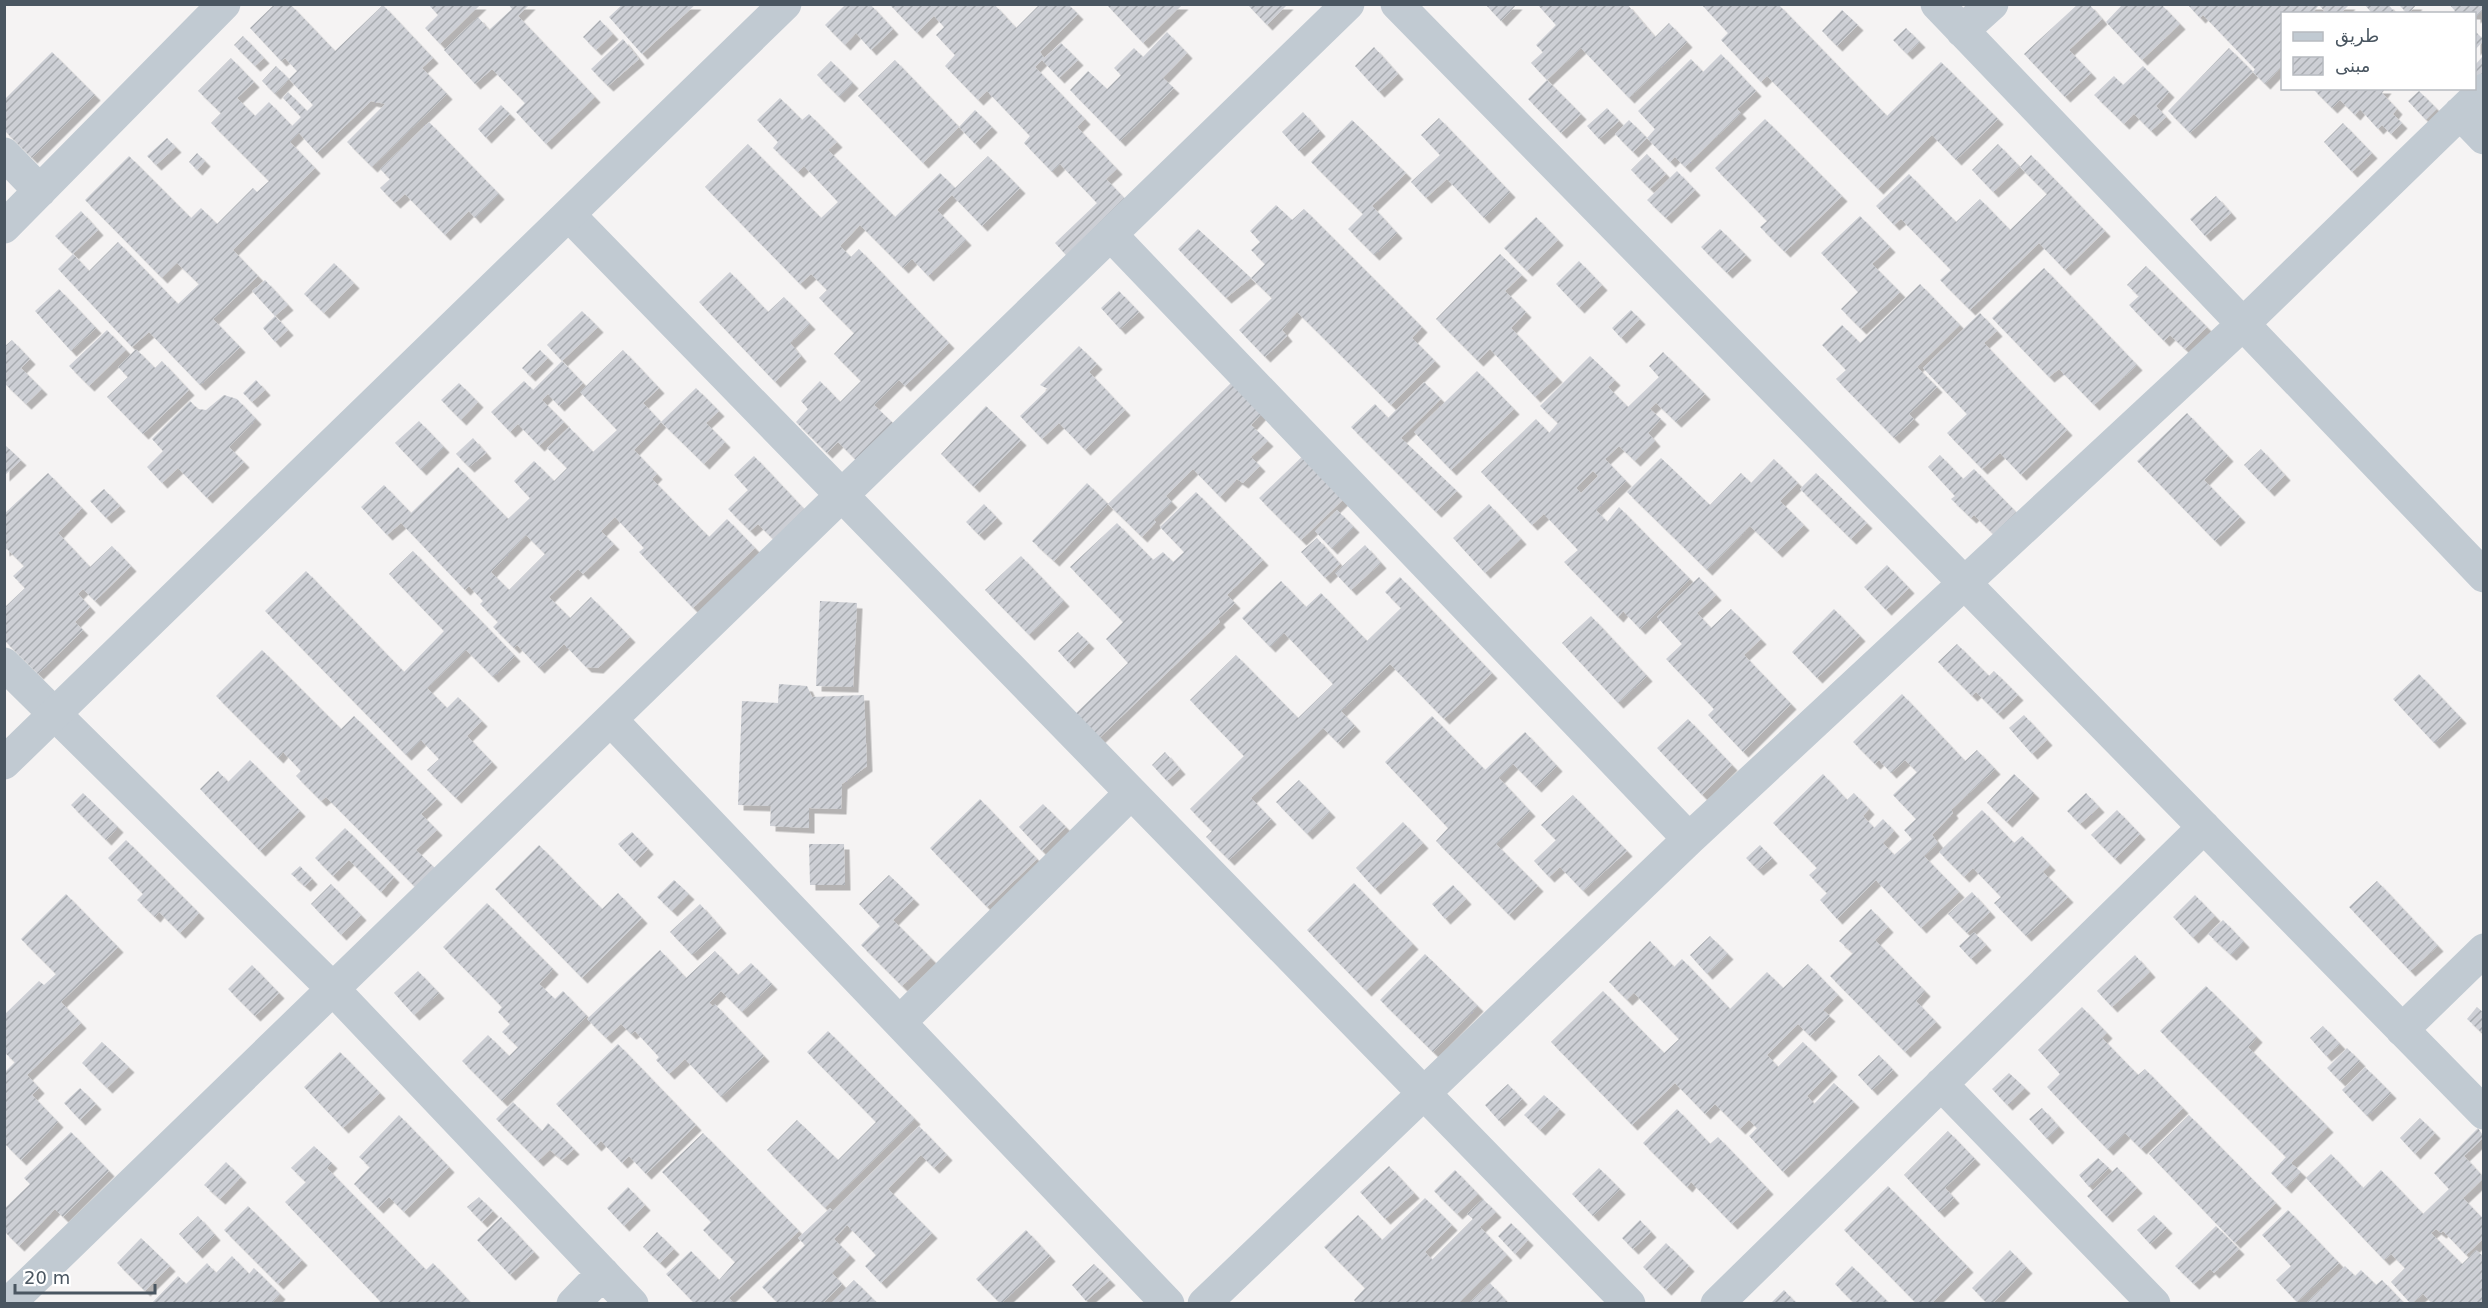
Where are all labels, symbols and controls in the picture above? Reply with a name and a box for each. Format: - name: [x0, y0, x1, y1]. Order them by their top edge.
- legend: [2281, 12, 2476, 90]
- text: طريق: [2335, 25, 2379, 47]
- text: مبنى: [2335, 55, 2371, 76]
- scale bar: [15, 1257, 154, 1295]
- text: 20 m: [24, 1267, 70, 1288]

